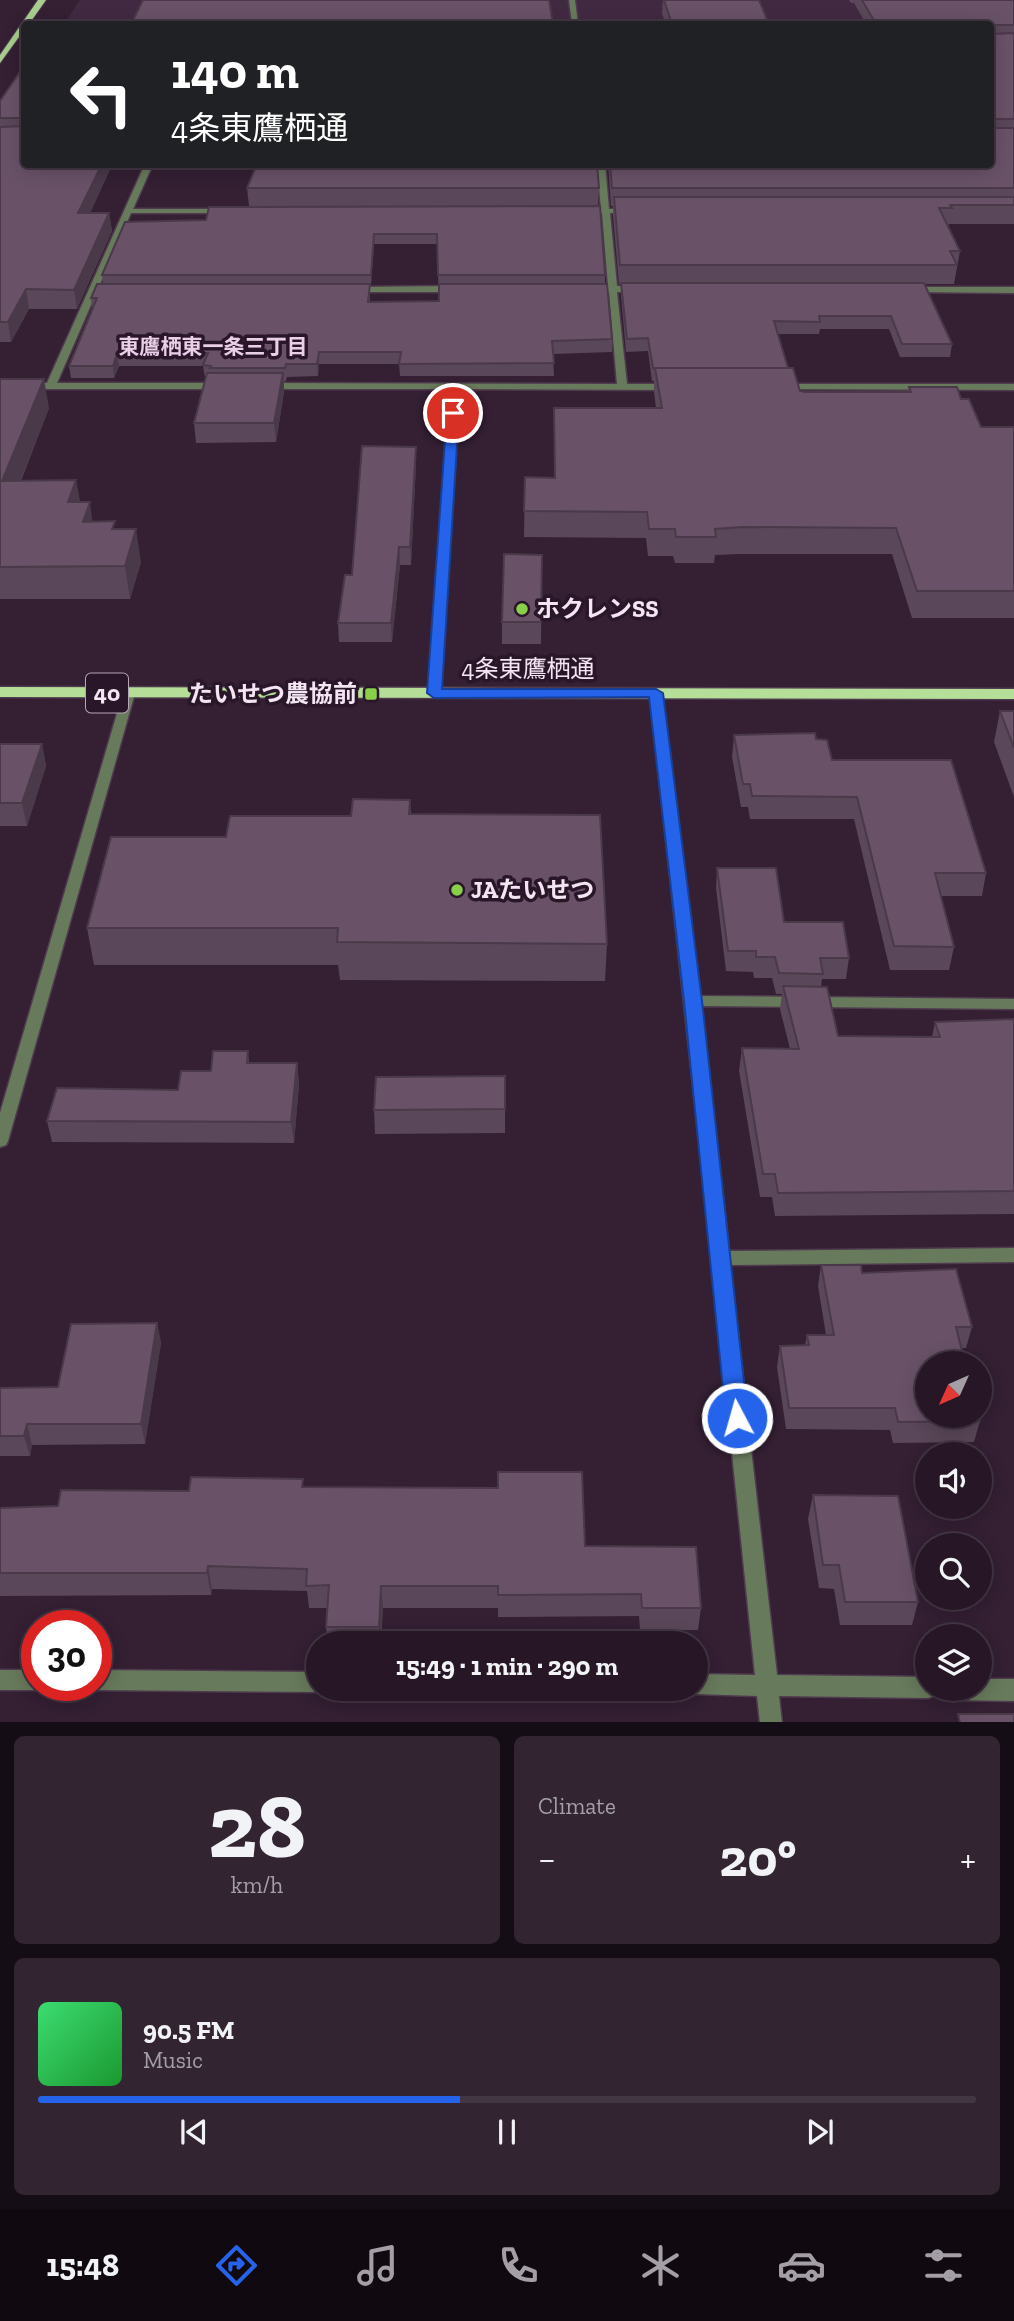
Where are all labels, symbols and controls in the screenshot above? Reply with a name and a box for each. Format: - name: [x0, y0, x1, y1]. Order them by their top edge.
- text: 140 m: [171, 42, 299, 101]
- icon: left: [56, 49, 147, 140]
- text: 4条東鷹栖通: [171, 109, 348, 147]
- district label: 東鷹栖東一条三丁目: [119, 334, 308, 359]
- pin: [423, 383, 483, 443]
- icon: arrive: [434, 394, 472, 432]
- place label: ホクレンSS: [536, 594, 659, 623]
- marker: ホクレンSS: [514, 601, 530, 617]
- street label: 4条東鷹栖通: [462, 654, 594, 683]
- road number: 40: [86, 674, 128, 712]
- place label: たいせつ農協前: [189, 679, 357, 708]
- marker: たいせつ農協前: [363, 686, 379, 702]
- place label: JAたいせつ: [471, 875, 594, 904]
- marker: JAたいせつ: [449, 882, 465, 898]
- north arrow: [915, 1351, 992, 1428]
- map controls: [915, 1351, 992, 1701]
- position arrow: [700, 1381, 774, 1455]
- button: sound: [915, 1442, 992, 1519]
- button: search: [915, 1533, 992, 1610]
- speed limit sign: 30: [21, 1610, 112, 1701]
- button: layers: [915, 1624, 992, 1701]
- text: 15:49 · 1 min · 290 m: [396, 1650, 618, 1682]
- text: 28: [208, 1771, 306, 1880]
- text: Climate: [538, 1792, 616, 1820]
- text: 20°: [720, 1827, 796, 1889]
- text: −: [538, 1836, 556, 1882]
- text: +: [960, 1836, 976, 1882]
- text: km/h: [231, 1871, 283, 1899]
- text: 90.5 FM: [143, 2014, 234, 2046]
- text: Music: [143, 2046, 203, 2074]
- icon: previous: [175, 2113, 213, 2151]
- icon: pause: [488, 2113, 526, 2151]
- icon: next: [801, 2113, 839, 2151]
- icon: directions: [212, 2241, 261, 2290]
- icon: music: [353, 2241, 402, 2290]
- icon: phone: [494, 2241, 543, 2290]
- icon: climate: [636, 2241, 685, 2290]
- icon: car: [777, 2241, 826, 2290]
- icon: filters: [919, 2241, 968, 2290]
- text: 15:48: [46, 2246, 119, 2284]

